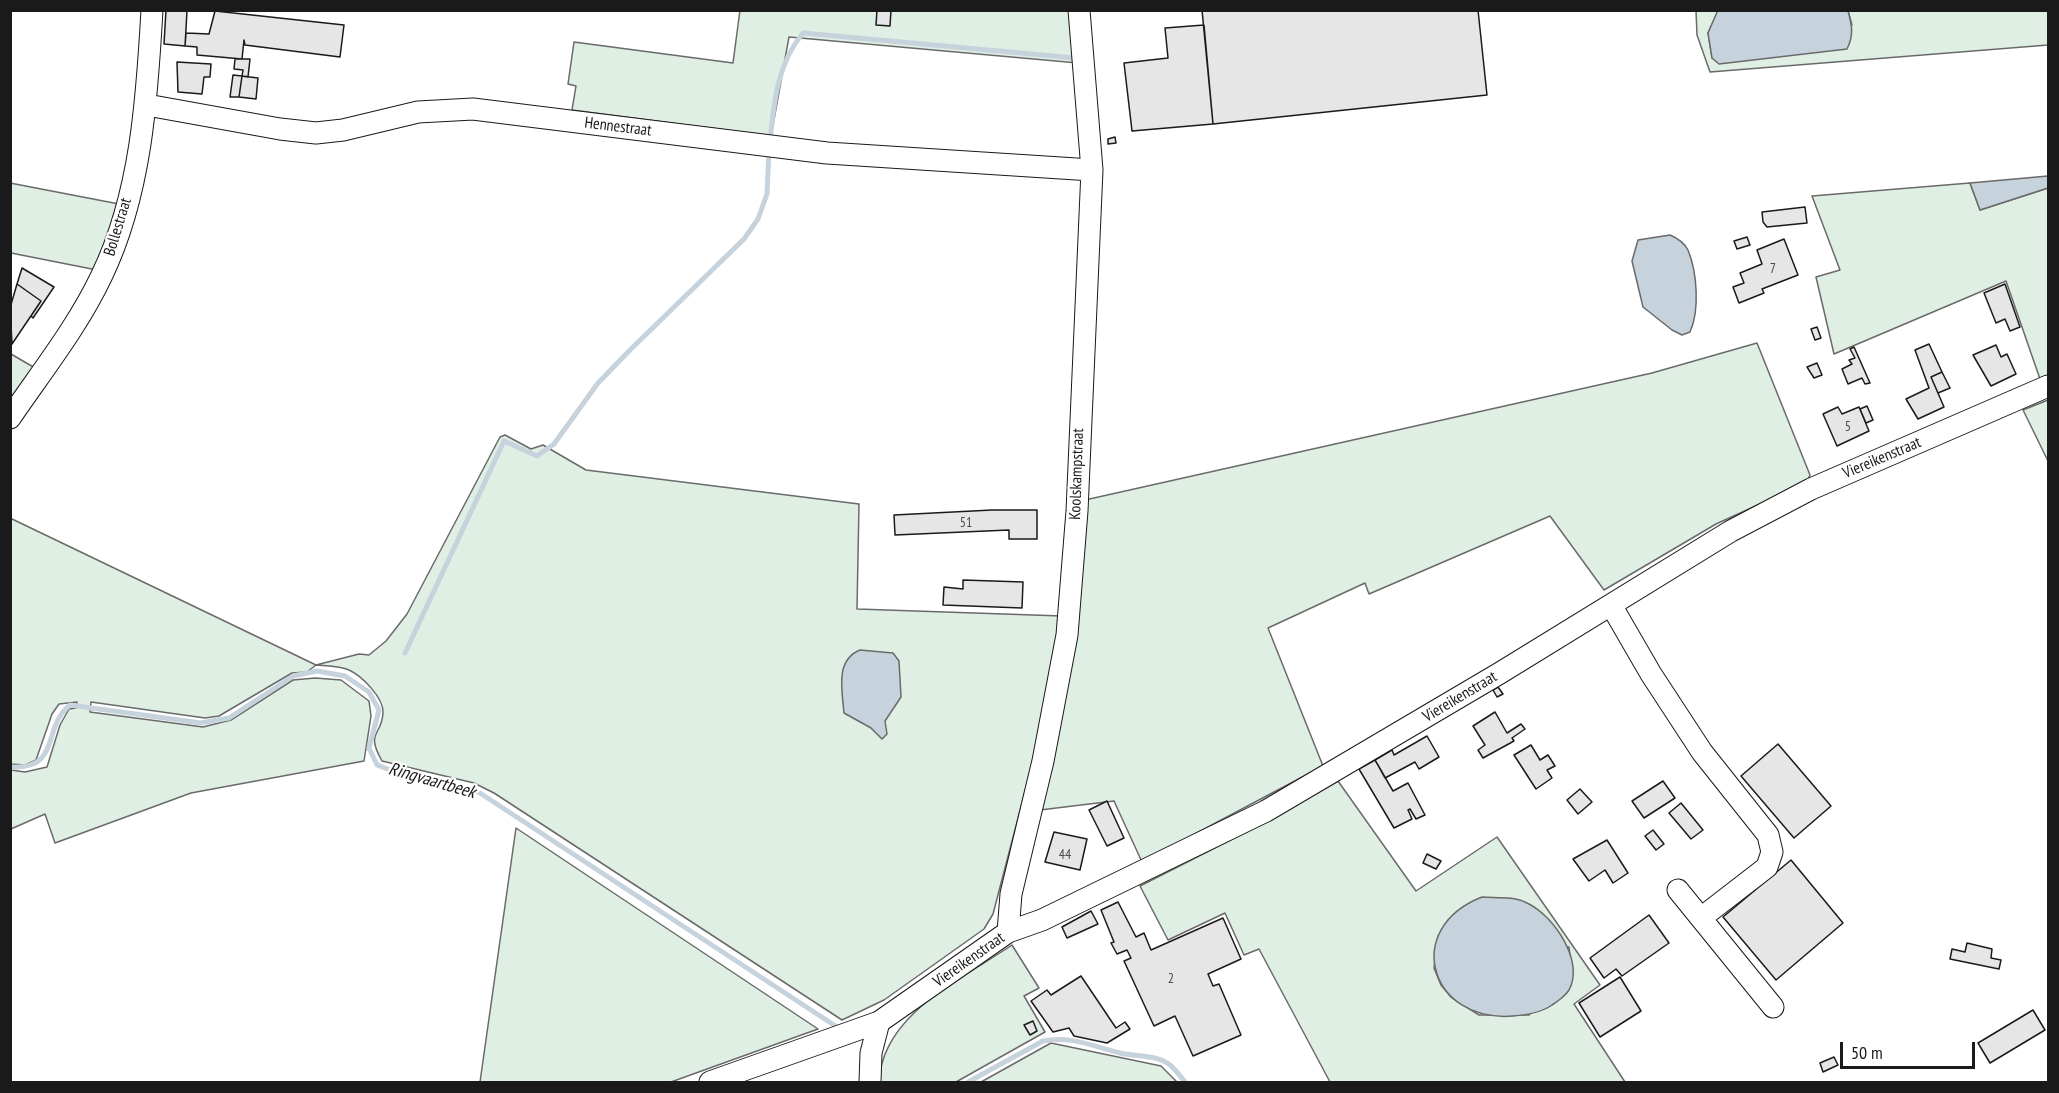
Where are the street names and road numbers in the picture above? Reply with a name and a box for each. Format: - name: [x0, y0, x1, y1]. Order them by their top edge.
- street label: Hennestraat: [583, 113, 653, 141]
- street label: Bollestraat: [100, 196, 136, 258]
- street label: Koolskampstraat: [1066, 428, 1088, 520]
- street label: Viereikenstraat: [1840, 433, 1924, 483]
- street label: Viereikenstraat: [1419, 667, 1501, 727]
- street label: Viereikenstraat: [929, 928, 1009, 992]

